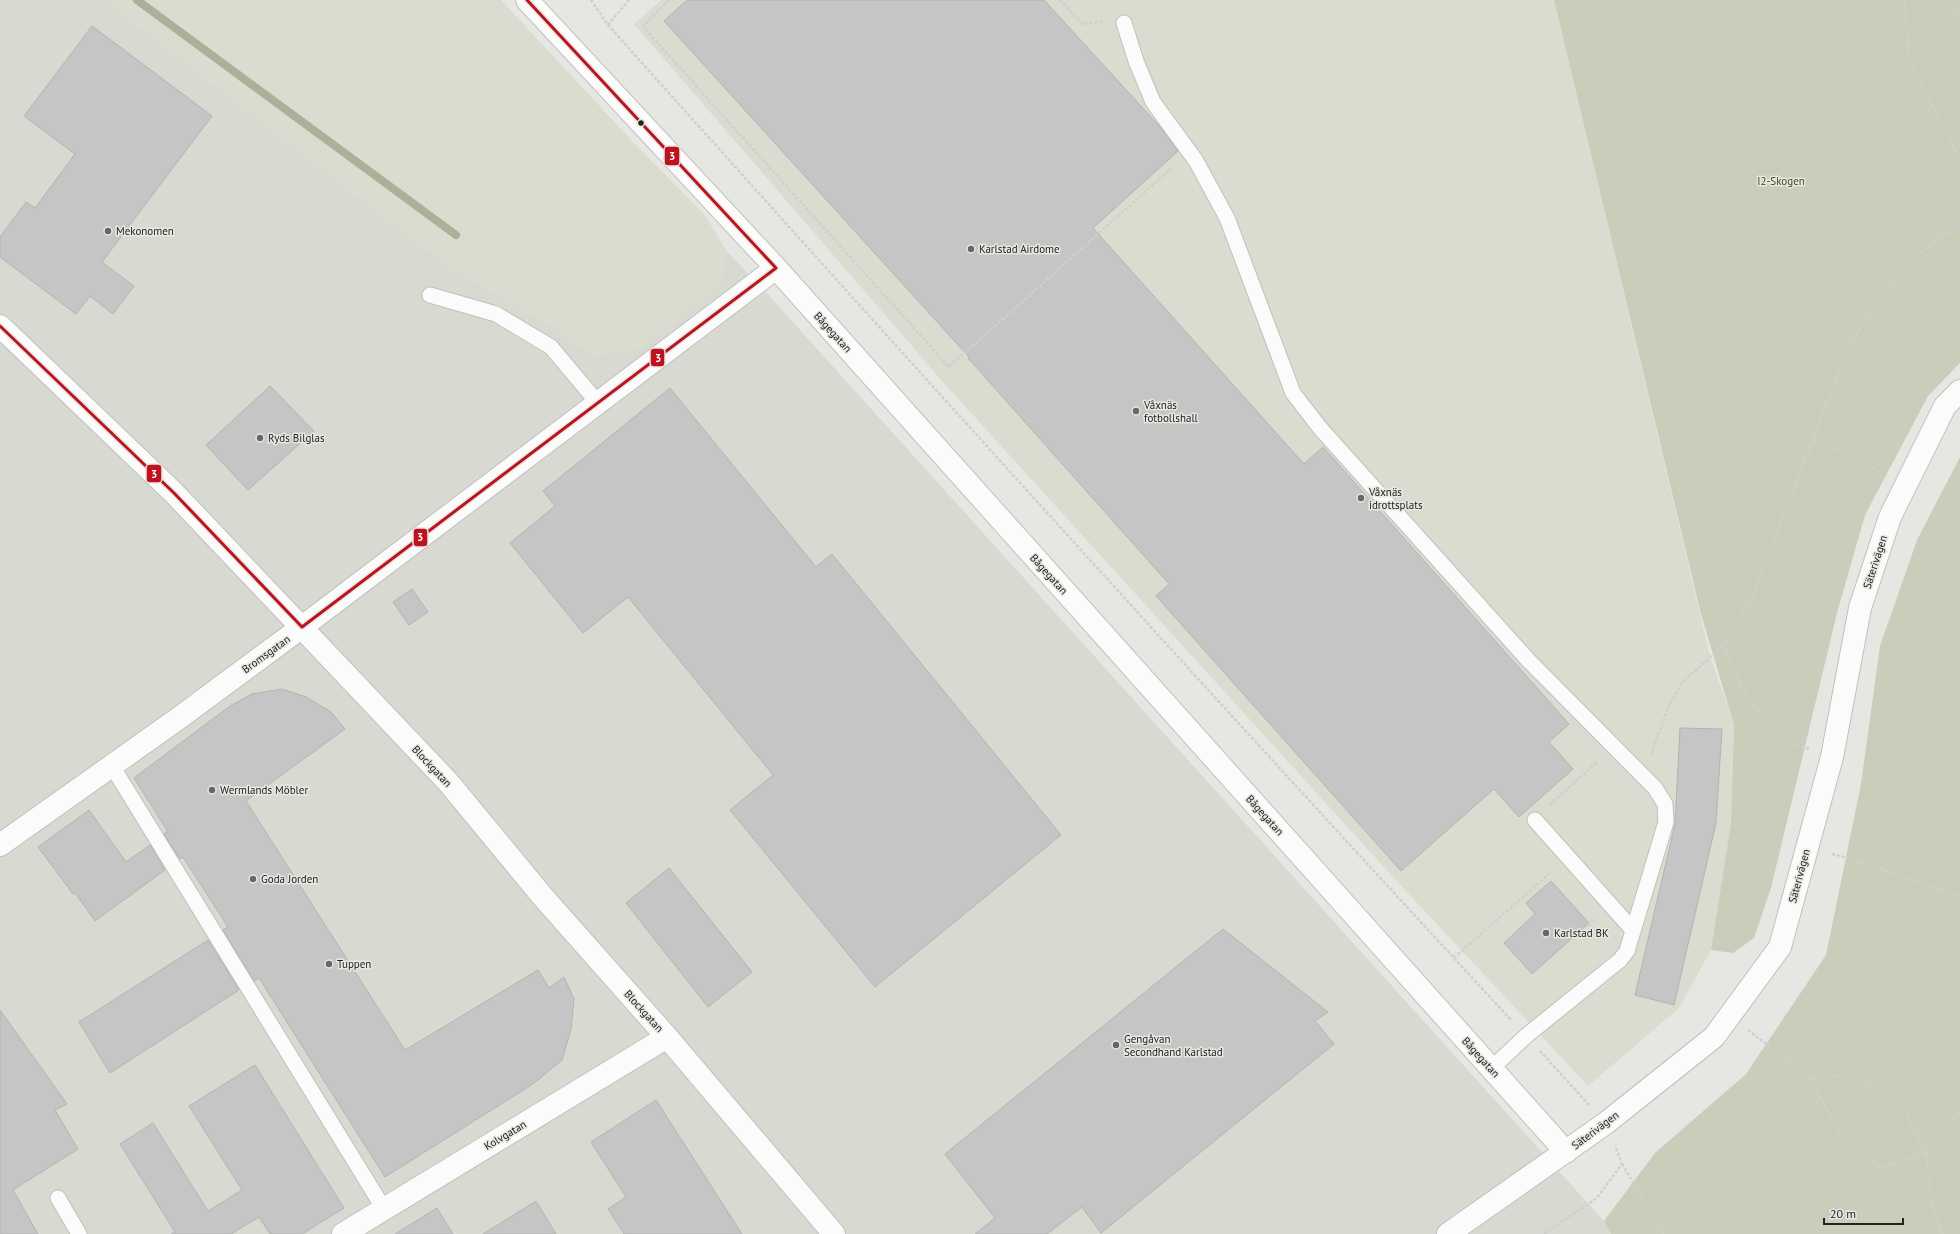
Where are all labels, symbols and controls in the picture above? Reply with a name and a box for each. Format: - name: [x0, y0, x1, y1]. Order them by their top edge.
- unlabelled marker: [636, 118, 646, 128]
- line badge: 3: [664, 146, 680, 166]
- text: 3: [669, 149, 675, 163]
- park label: I2-Skogen: [1757, 174, 1805, 188]
- place label: Mekonomen: [116, 224, 174, 238]
- marker: Mekonomen: [103, 226, 113, 236]
- place label: Karlstad Airdome: [979, 242, 1060, 256]
- marker: Karlstad Airdome: [966, 244, 976, 254]
- street label: Bågegatan: [811, 309, 855, 355]
- line badge: 3: [650, 348, 665, 367]
- text: 3: [655, 351, 661, 365]
- place label: Våxnäs fotbollshall: [1143, 398, 1199, 425]
- marker: Våxnäs fotbollshall: [1131, 406, 1141, 416]
- place label: Ryds Bilglas: [268, 431, 325, 445]
- marker: Ryds Bilglas: [255, 433, 265, 443]
- line badge: 3: [146, 464, 162, 483]
- text: 3: [151, 467, 157, 481]
- place label: Våxnäs idrottsplats: [1368, 485, 1423, 512]
- marker: Våxnäs idrottsplats: [1356, 493, 1366, 503]
- line badge: 3: [413, 528, 428, 547]
- text: 3: [417, 530, 423, 544]
- street label: Säterivägen: [1860, 533, 1890, 591]
- street label: Bågegatan: [1027, 551, 1071, 597]
- street label: Bromsgatan: [239, 632, 293, 676]
- street label: Blockgatan: [409, 742, 455, 790]
- place label: Wermlands Möbler: [220, 783, 308, 797]
- marker: Wermlands Möbler: [207, 785, 217, 795]
- street label: Bågegatan: [1243, 792, 1287, 838]
- street label: Säterivägen: [1785, 847, 1813, 905]
- place label: Goda Jorden: [261, 872, 318, 886]
- marker: Goda Jorden: [248, 874, 258, 884]
- place label: Karlstad BK: [1554, 926, 1609, 940]
- marker: Karlstad BK: [1541, 928, 1551, 938]
- place label: Tuppen: [337, 957, 371, 971]
- marker: Tuppen: [324, 959, 334, 969]
- street label: Blockgatan: [621, 987, 667, 1035]
- place label: Gengåvan Secondhand Karlstad: [1124, 1032, 1223, 1059]
- street label: Bågegatan: [1459, 1034, 1503, 1080]
- marker: Gengåvan Secondhand Karlstad: [1111, 1040, 1121, 1050]
- street label: Säterivägen: [1569, 1108, 1621, 1152]
- street label: Kolvgatan: [481, 1117, 529, 1153]
- scale bar: [1824, 1200, 1903, 1226]
- text: 20 m: [1830, 1206, 1856, 1221]

